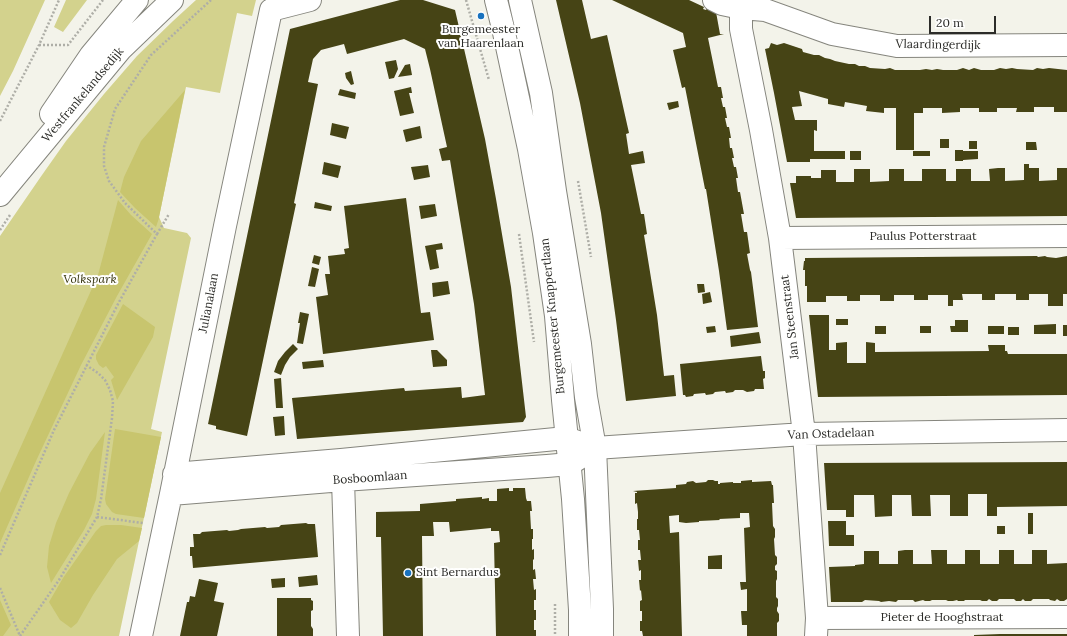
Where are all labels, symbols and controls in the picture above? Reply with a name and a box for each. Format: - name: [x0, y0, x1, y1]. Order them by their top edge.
- scale bar: [931, 8, 998, 34]
- marker: Burgemeester van Haarenlaan: [476, 11, 486, 21]
- text: 20 m: [936, 15, 964, 30]
- place label: Burgemeester van Haarenlaan: [438, 23, 524, 51]
- street label: Vlaardingerdijk: [895, 37, 981, 53]
- street label: Westfrankelandsedijk: [39, 45, 127, 145]
- street label: Paulus Potterstraat: [869, 230, 977, 244]
- street label: Burgemeester Knappertlaan: [538, 237, 568, 395]
- street label: Julianalaan: [196, 272, 222, 334]
- park label: Volkspark: [63, 273, 117, 287]
- street label: Jan Steenstraat: [778, 274, 802, 360]
- street label: Van Ostadelaan: [787, 425, 875, 443]
- street label: Bosboomlaan: [332, 468, 408, 488]
- place label: Sint Bernardus: [416, 566, 499, 580]
- marker: Sint Bernardus: [403, 568, 413, 578]
- street label: Pieter de Hooghstraat: [881, 611, 1003, 625]

